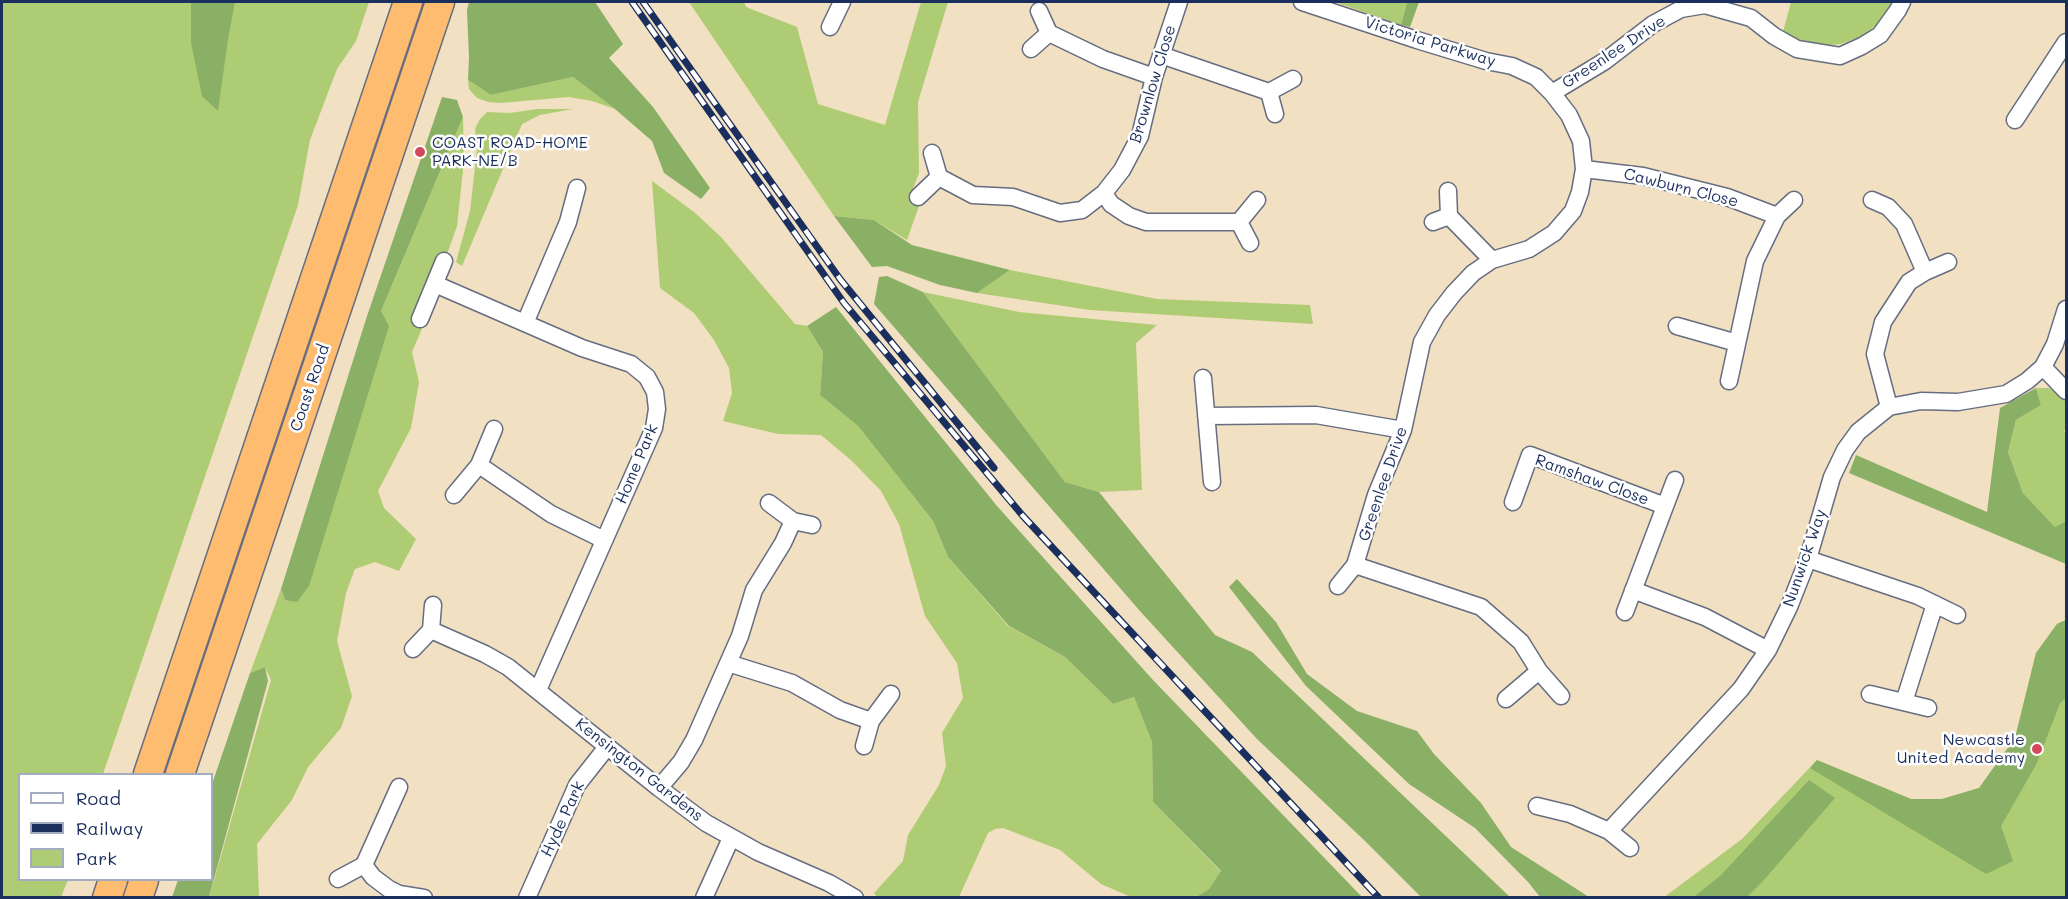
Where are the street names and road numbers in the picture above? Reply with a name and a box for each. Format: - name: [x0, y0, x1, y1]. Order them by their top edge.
- street label: Greenlee Drive: [1559, 11, 1669, 93]
- street label: Victoria Parkway: [1362, 13, 1498, 71]
- street label: Brownlow Close: [1126, 23, 1180, 145]
- street label: Cawburn Close: [1622, 164, 1740, 212]
- street label: Coast Road: [286, 342, 334, 434]
- street label: Home Park: [612, 421, 662, 507]
- street label: Greenlee Drive: [1354, 424, 1412, 544]
- street label: Ramshaw Close: [1532, 450, 1652, 510]
- street label: Nunwick Way: [1779, 507, 1831, 609]
- street label: Kensington Gardens: [571, 714, 707, 826]
- street label: Hyde Park: [537, 778, 589, 860]

